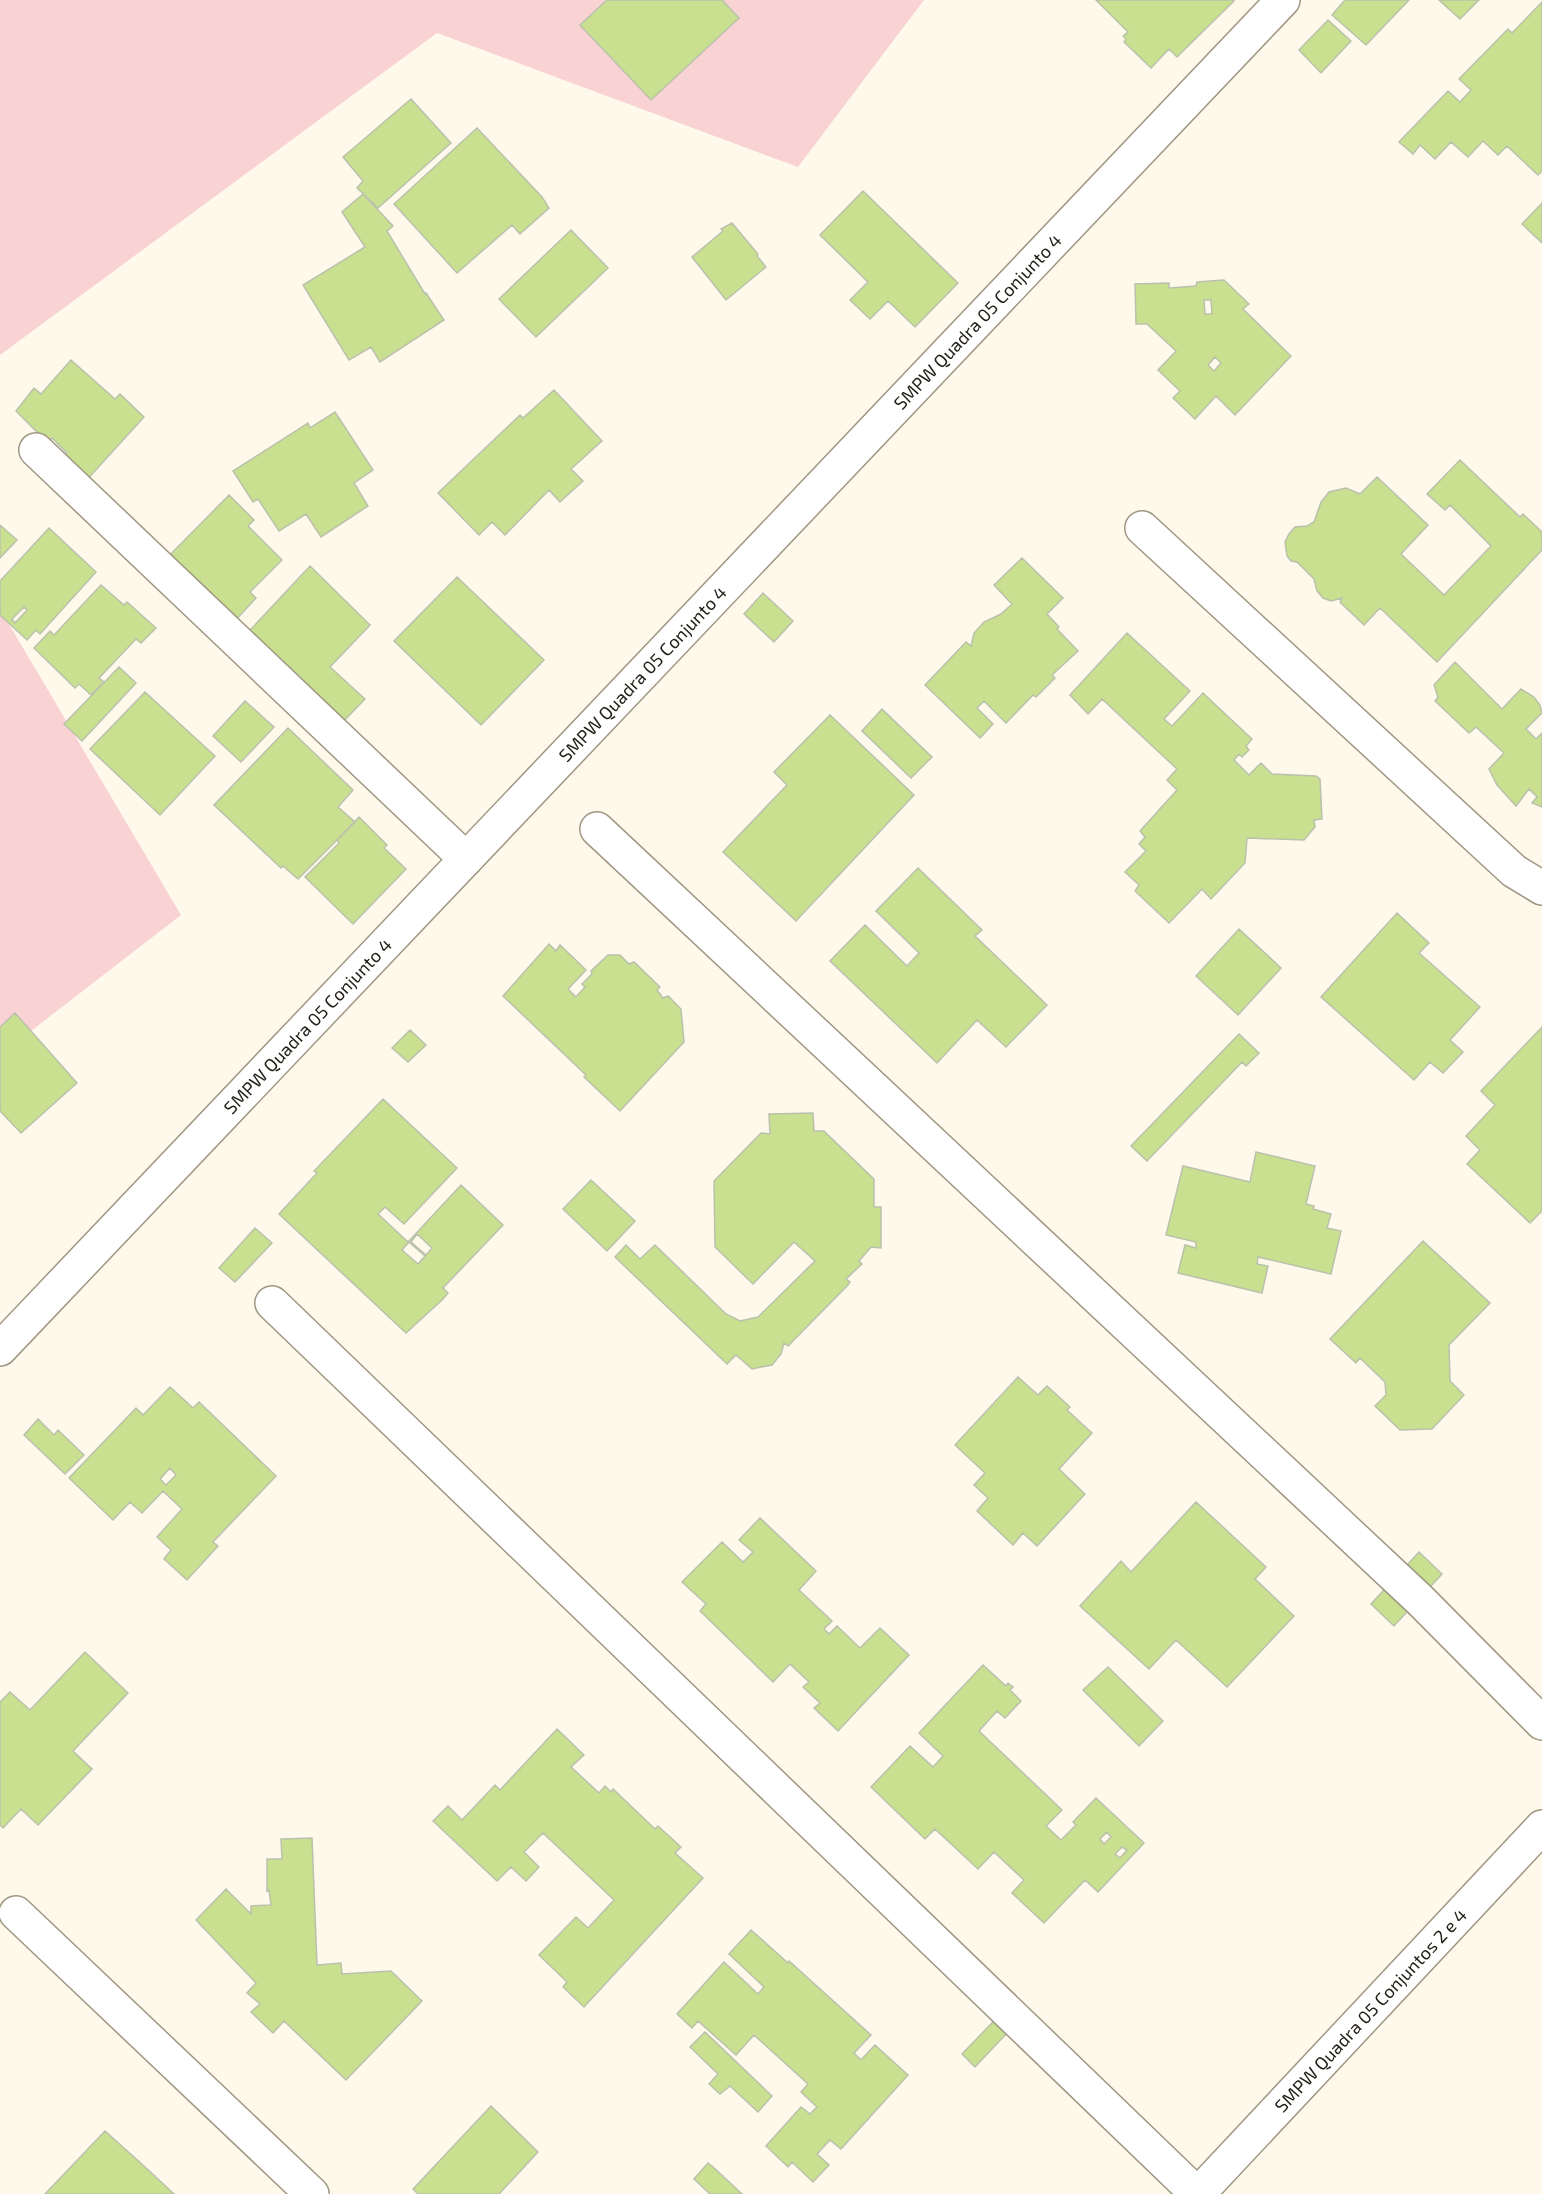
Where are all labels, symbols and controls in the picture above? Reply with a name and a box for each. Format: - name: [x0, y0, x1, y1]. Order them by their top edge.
- street label: SMPW Quadra 05 Conjunto 4: [889, 229, 1066, 414]
- street label: SMPW Quadra 05 Conjunto 4: [554, 581, 731, 766]
- street label: SMPW Quadra 05 Conjunto 4: [219, 933, 396, 1118]
- street label: SMPW Quadra 05 Conjuntos 2 e 4: [1270, 1904, 1471, 2116]

